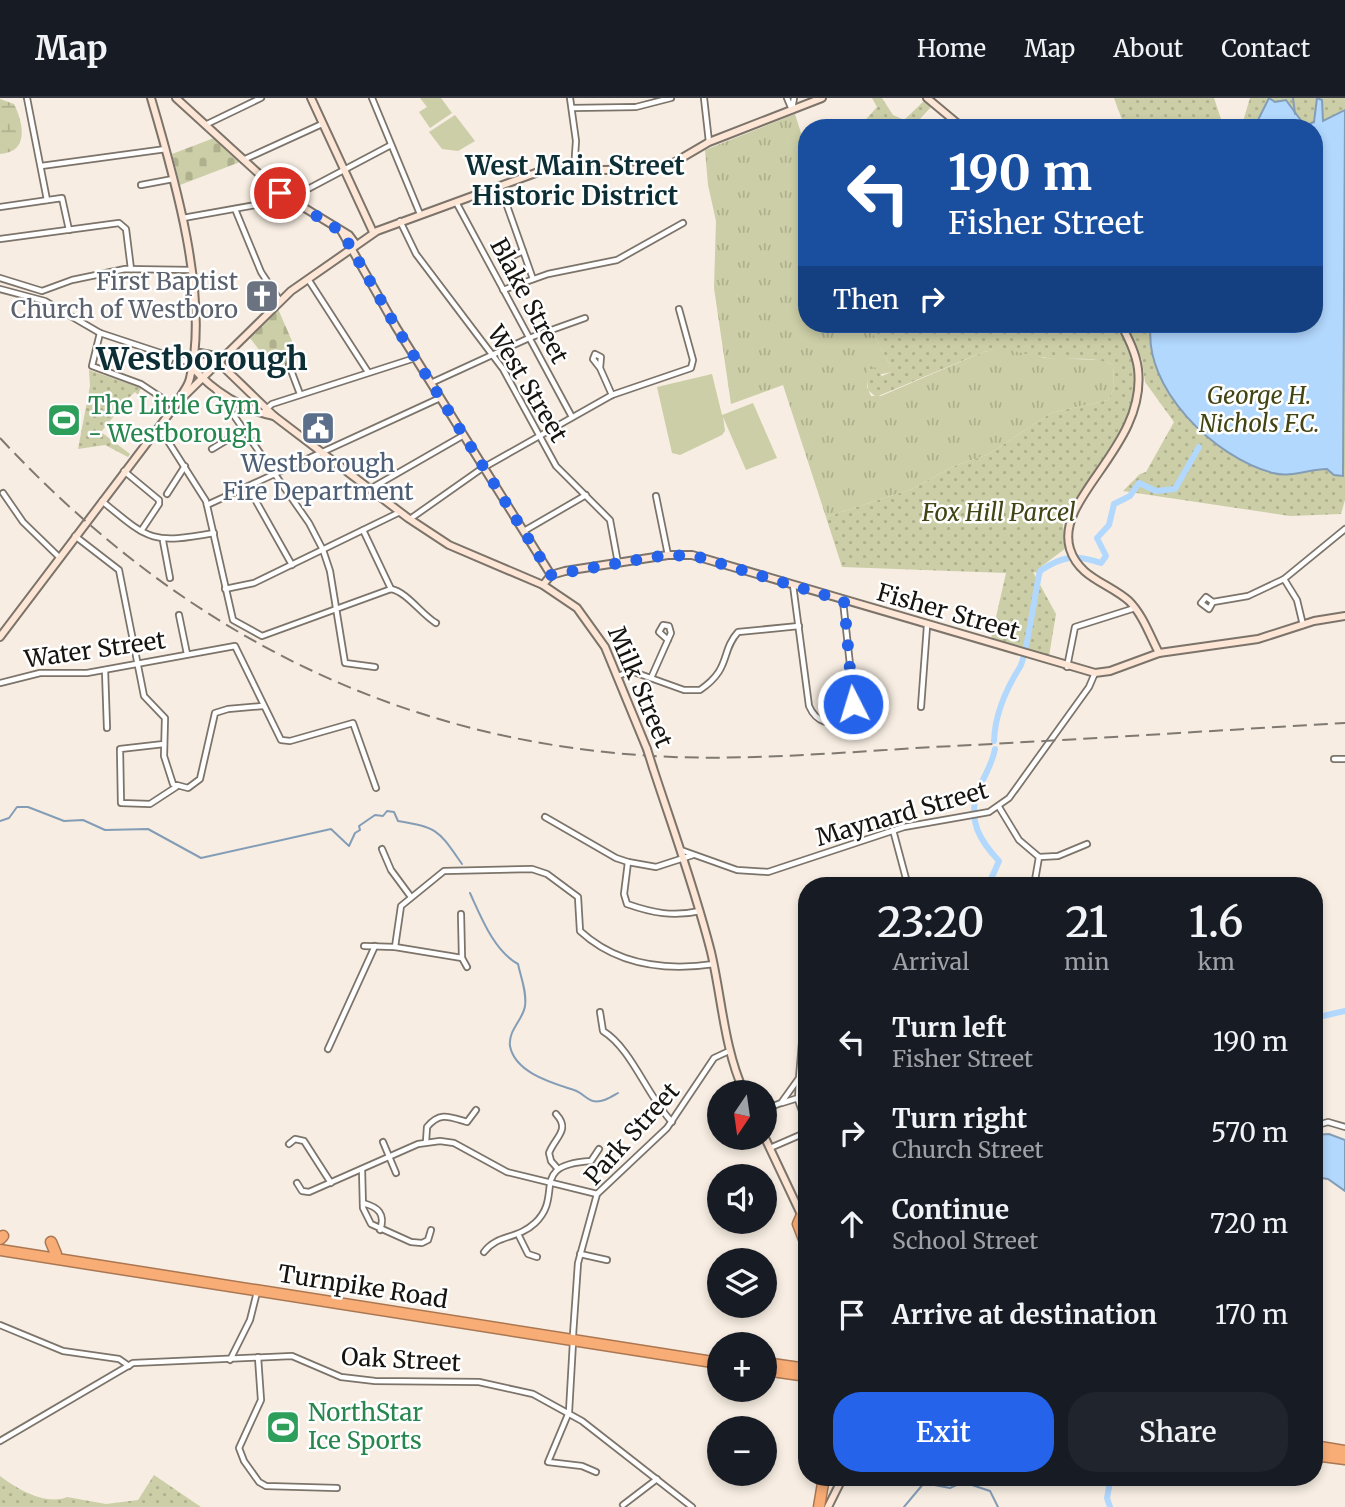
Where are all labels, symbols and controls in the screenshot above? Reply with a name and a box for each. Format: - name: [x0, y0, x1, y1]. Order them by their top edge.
- text: Map: [35, 28, 108, 69]
- text: Home: [917, 33, 986, 64]
- text: Map: [1024, 33, 1075, 64]
- text: About: [1113, 33, 1183, 64]
- text: Contact: [1221, 33, 1310, 64]
- text: 190 m: [948, 142, 1092, 203]
- icon: left: [833, 147, 924, 238]
- district label: West Main Street Historic District: [464, 149, 685, 212]
- pin: [250, 163, 310, 223]
- icon: arrive: [261, 174, 299, 212]
- text: Fisher Street: [948, 203, 1144, 243]
- street label: Blake Street: [483, 233, 576, 369]
- place label: First Baptist Church of Westboro: [11, 266, 239, 325]
- church icon: First Baptist Church of Westboro: [243, 277, 281, 315]
- icon: right: [913, 280, 951, 318]
- text: Then: [833, 283, 899, 316]
- street label: West Street: [480, 319, 575, 448]
- district label: Westborough: [95, 339, 308, 379]
- park label: George H. Nichols F.C.: [1199, 380, 1319, 439]
- place label: The Little Gym - Westborough: [88, 390, 262, 449]
- sports icon: The Little Gym - Westborough: [45, 401, 83, 439]
- public building icon: Westborough Fire Department: [299, 409, 337, 447]
- place label: Westborough Fire Department: [222, 448, 414, 507]
- park label: Fox Hill Parcel: [921, 497, 1076, 528]
- street label: Fisher Street: [873, 576, 1024, 647]
- street label: Milk Street: [601, 622, 680, 753]
- street label: Water Street: [21, 624, 168, 675]
- position arrow: [816, 667, 890, 741]
- street label: Maynard Street: [812, 774, 992, 853]
- text: 23:20: [877, 896, 985, 948]
- text: 21: [1065, 896, 1108, 948]
- text: 1.6: [1189, 896, 1244, 948]
- text: Arrival: [893, 947, 969, 976]
- text: min: [1064, 947, 1109, 976]
- text: km: [1197, 947, 1235, 976]
- text: Turn left: [892, 1011, 1006, 1044]
- icon: left: [833, 1023, 871, 1061]
- text: 190 m: [1213, 1025, 1288, 1058]
- text: Fisher Street: [892, 1044, 1033, 1073]
- street label: Park Street: [577, 1075, 686, 1191]
- north arrow: [707, 1080, 777, 1150]
- map controls: [707, 1080, 777, 1486]
- text: Turn right: [892, 1102, 1027, 1135]
- icon: right: [833, 1114, 871, 1152]
- text: 570 m: [1211, 1116, 1288, 1149]
- text: Church Street: [892, 1135, 1043, 1164]
- button: sound: [707, 1164, 777, 1234]
- text: Continue: [892, 1193, 1009, 1226]
- icon: ahead: [833, 1205, 871, 1243]
- text: 720 m: [1210, 1207, 1288, 1240]
- text: School Street: [892, 1226, 1038, 1255]
- button: layers: [707, 1248, 777, 1318]
- street label: Turnpike Road: [276, 1258, 450, 1315]
- icon: arrive: [833, 1296, 871, 1334]
- text: Arrive at destination: [892, 1298, 1157, 1331]
- text: 170 m: [1215, 1298, 1288, 1331]
- button: +: [707, 1332, 777, 1402]
- street label: Oak Street: [340, 1341, 462, 1378]
- button: Exit: [833, 1392, 1054, 1472]
- button: Share: [1068, 1392, 1288, 1472]
- place label: NorthStar Ice Sports: [308, 1397, 423, 1456]
- sports icon: NorthStar Ice Sports: [264, 1408, 302, 1446]
- button: −: [707, 1416, 777, 1486]

